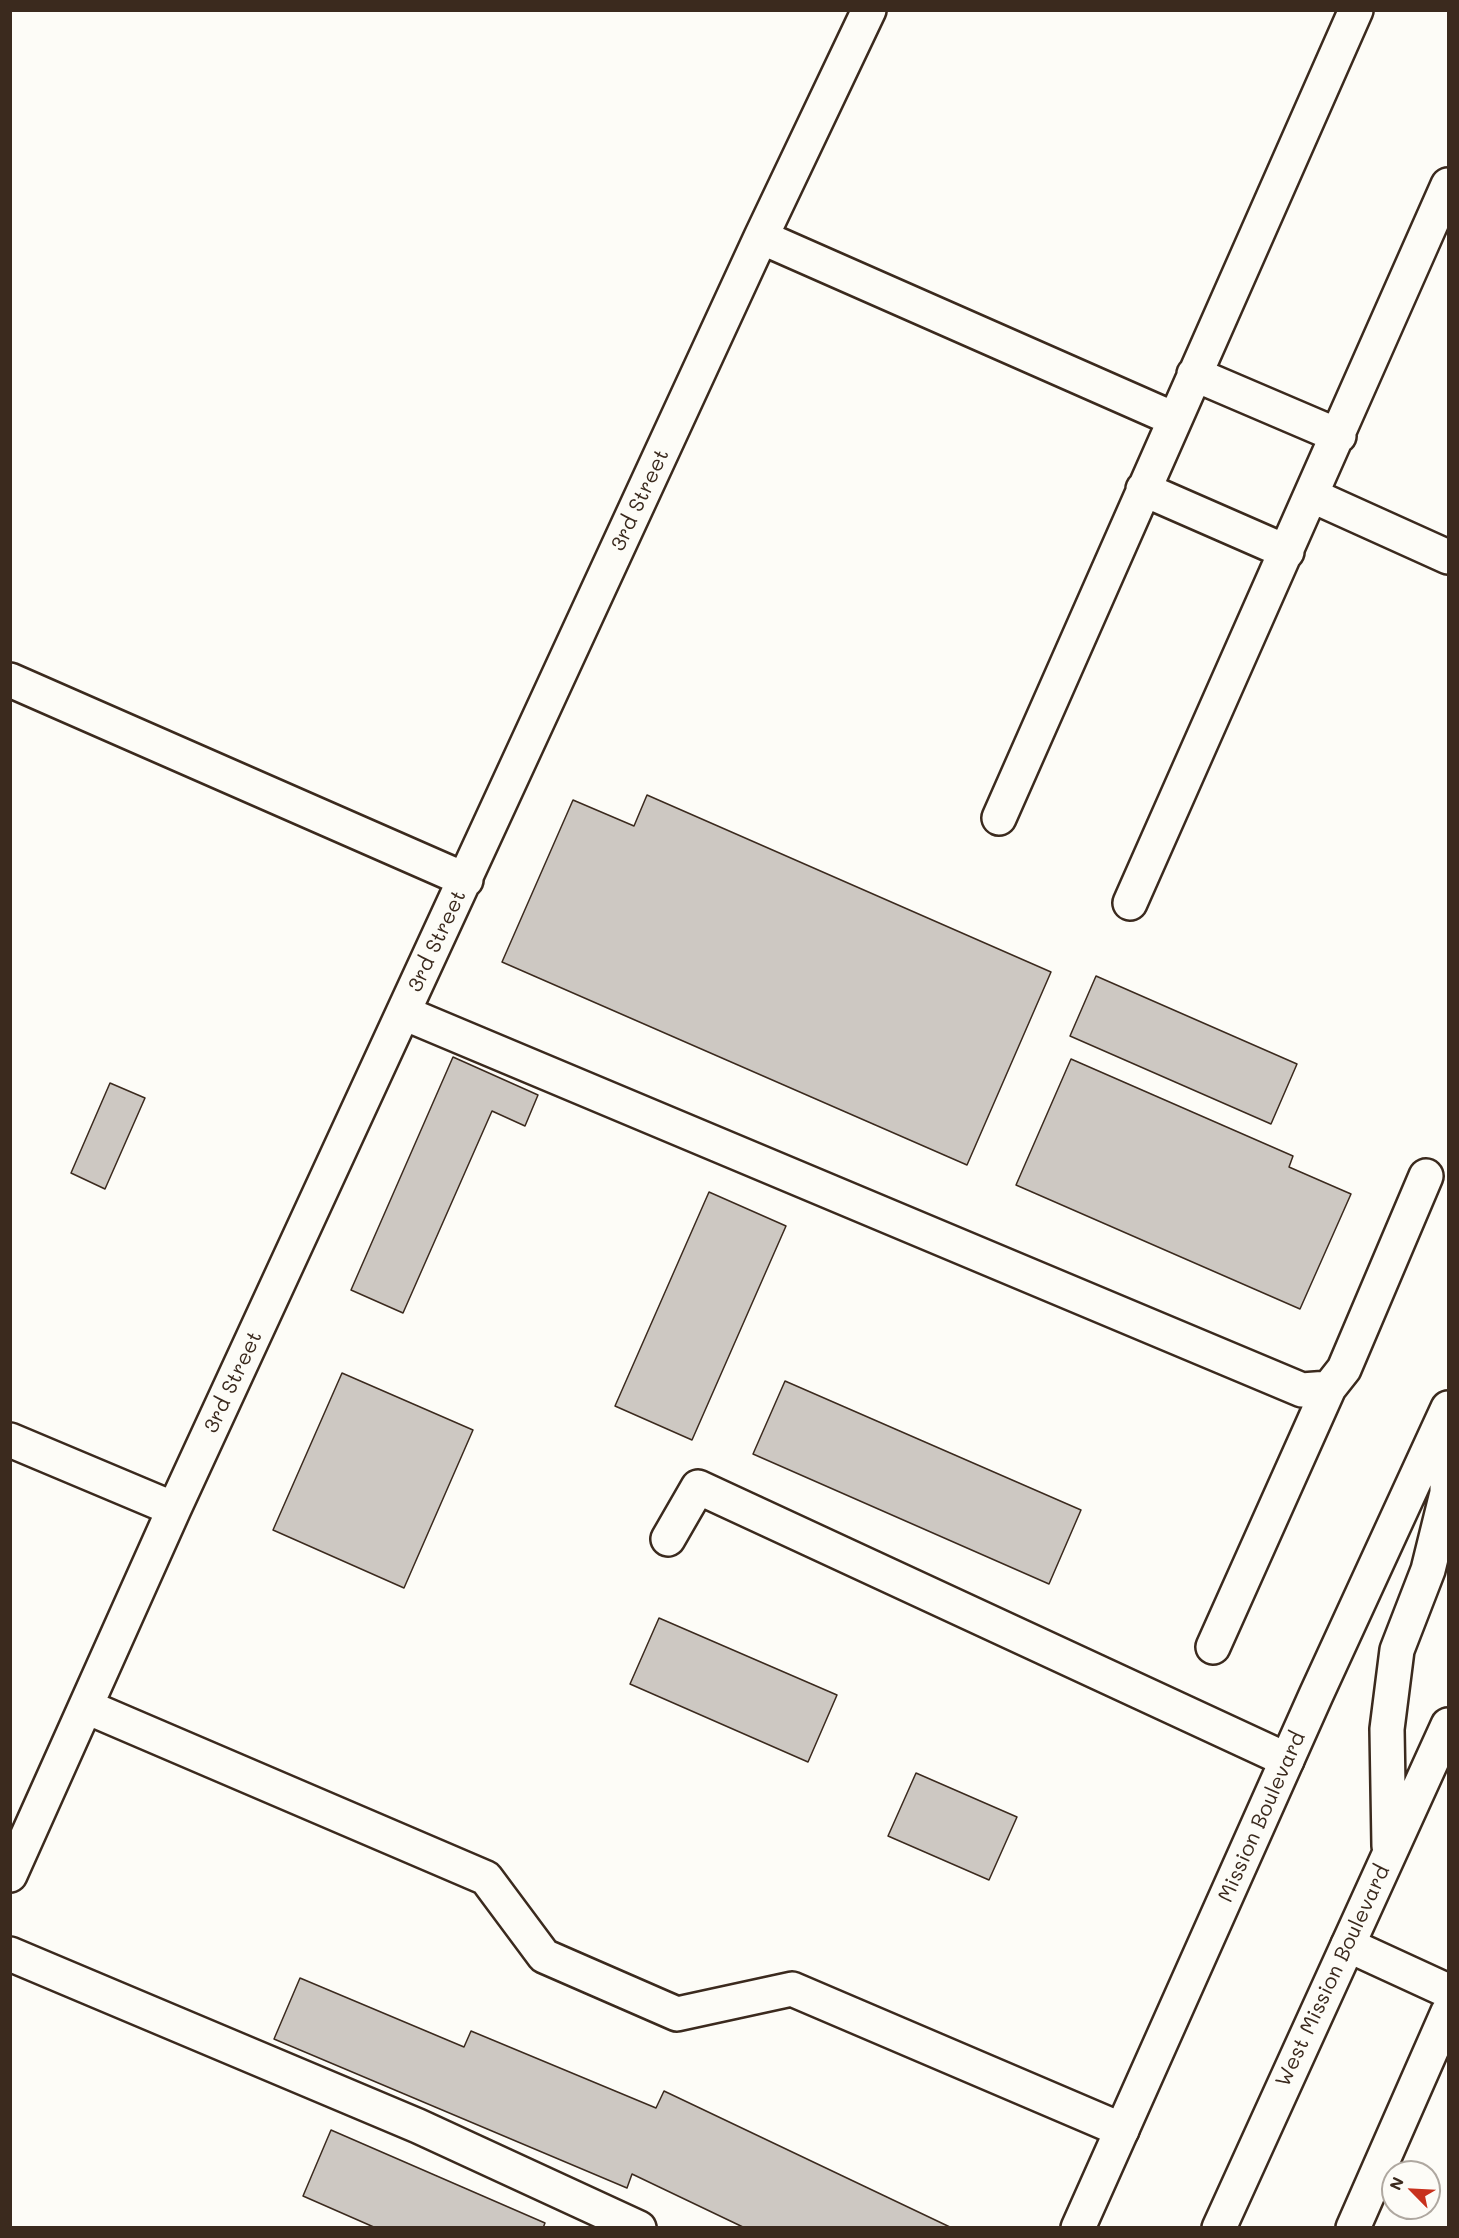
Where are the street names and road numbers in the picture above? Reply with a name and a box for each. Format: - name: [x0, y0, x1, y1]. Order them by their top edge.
- street label: 3rd Street: [605, 445, 675, 555]
- street label: 3rd Street: [402, 886, 472, 996]
- street label: 3rd Street: [198, 1327, 268, 1437]
- street label: Mission Boulevard: [1213, 1728, 1311, 1906]
- street label: West Mission Boulevard: [1271, 1861, 1395, 2091]

